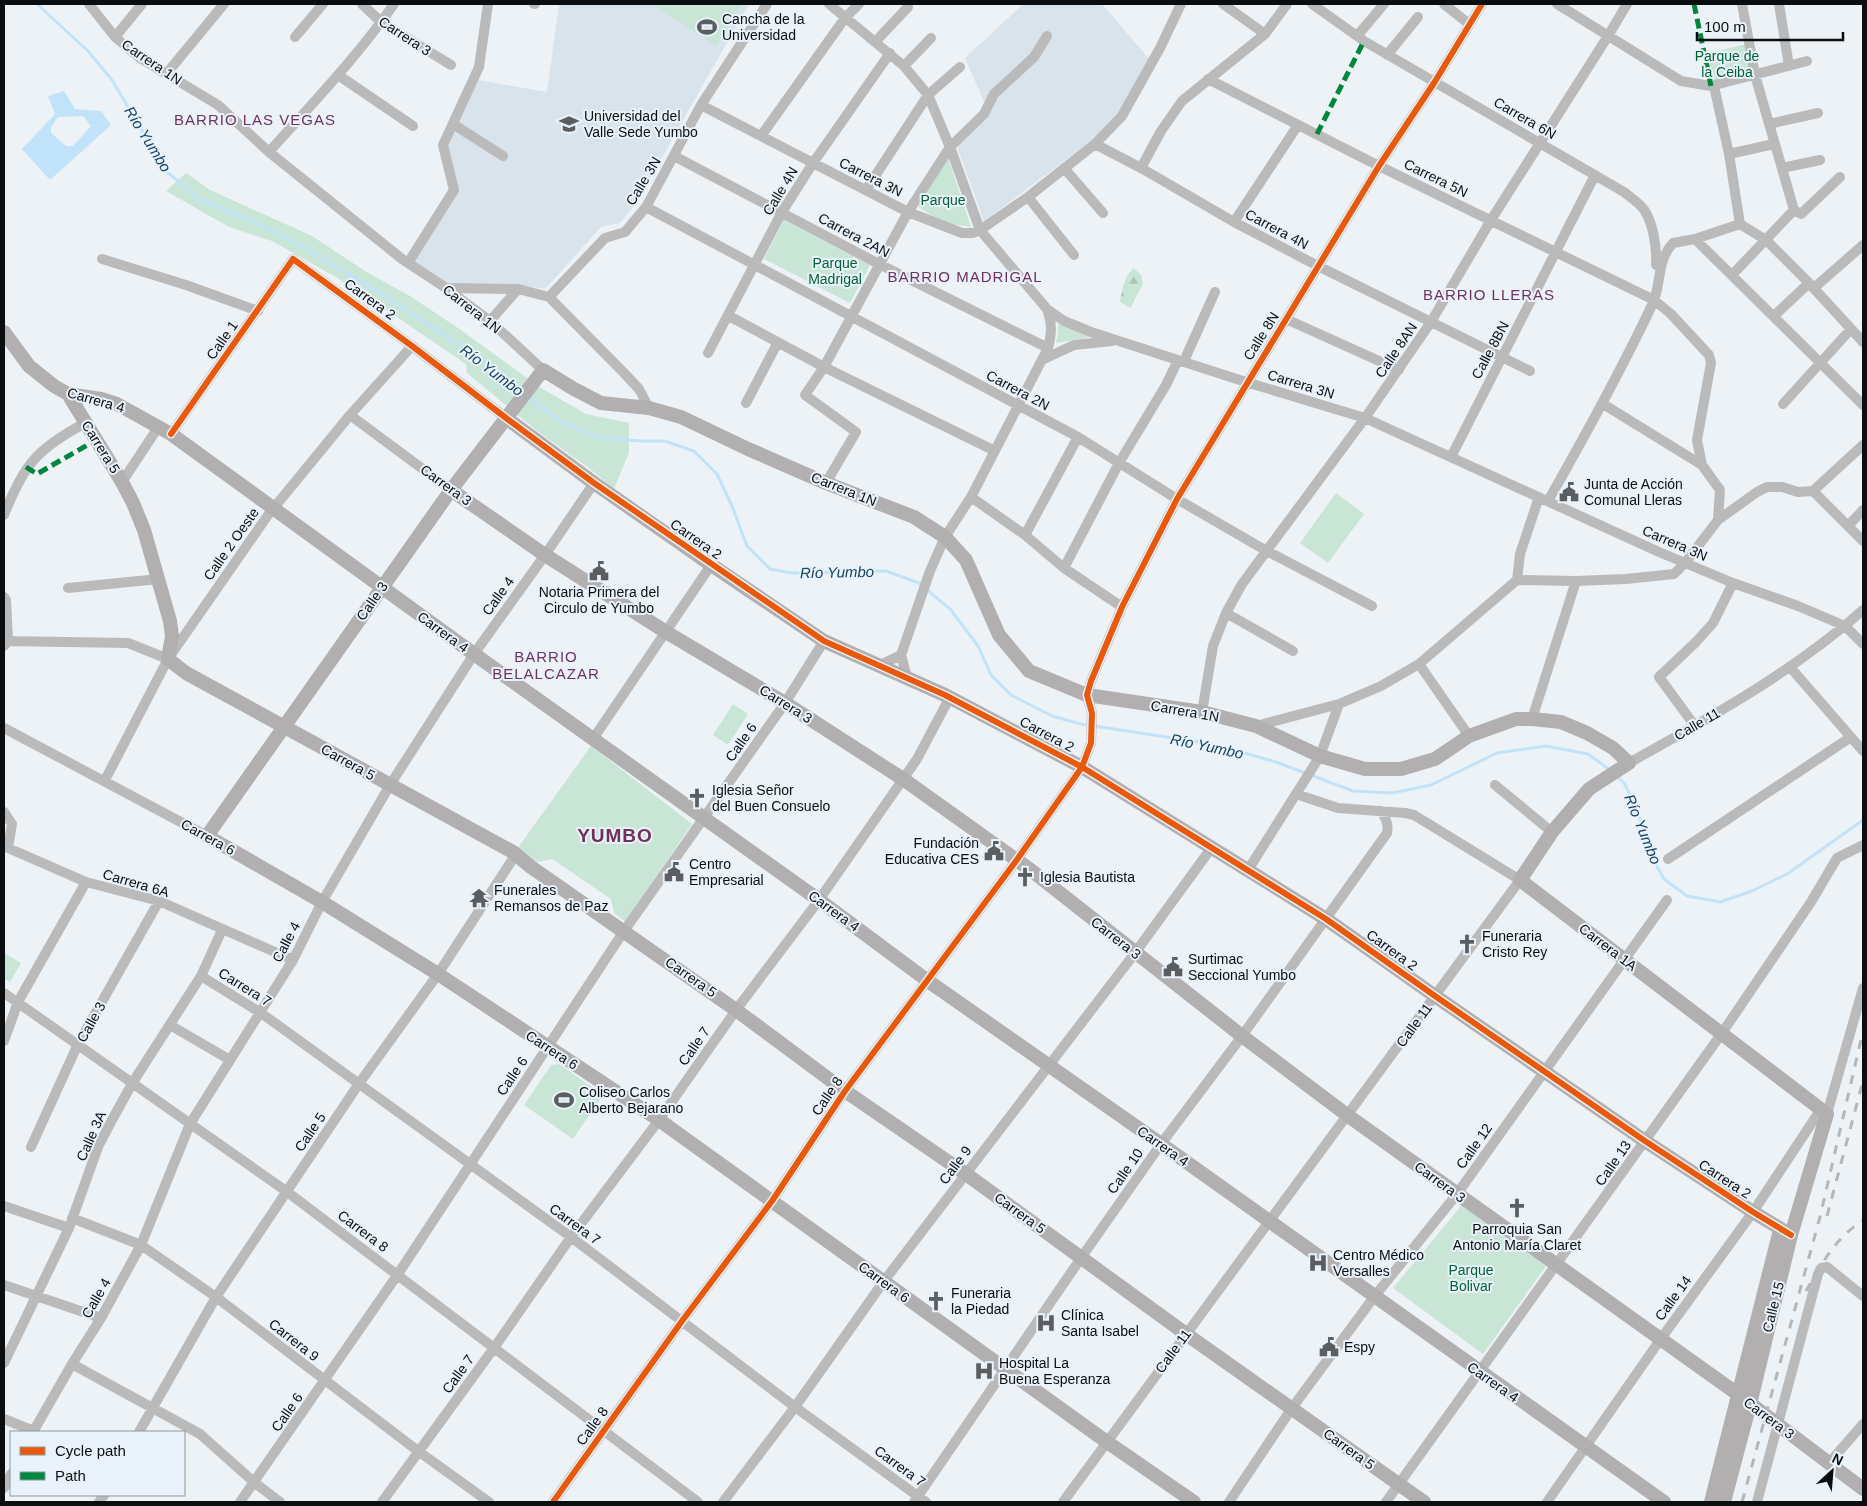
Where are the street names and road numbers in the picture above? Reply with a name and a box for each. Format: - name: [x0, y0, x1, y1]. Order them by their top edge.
- street label: Carrera 3: [376, 13, 434, 59]
- street label: Carrera 1N: [119, 36, 185, 88]
- street label: Carrera 6N: [1491, 94, 1559, 142]
- street label: Calle 3N: [622, 154, 664, 208]
- street label: Carrera 3N: [837, 154, 905, 200]
- street label: Carrera 5N: [1401, 156, 1471, 200]
- street label: Calle 4N: [759, 164, 801, 218]
- street label: Carrera 4N: [1243, 206, 1311, 252]
- street label: Carrera 2AN: [816, 209, 892, 261]
- street label: Carrera 2: [341, 275, 399, 323]
- street label: Carrera 1N: [440, 281, 504, 337]
- street label: Calle 8N: [1240, 309, 1282, 363]
- street label: Calle 1: [203, 317, 241, 362]
- street label: Calle 8BN: [1468, 318, 1512, 382]
- street label: Calle 8AN: [1372, 319, 1420, 381]
- street label: Carrera 3N: [1266, 366, 1336, 402]
- street label: Carrera 2N: [984, 367, 1052, 413]
- street label: Carrera 4: [65, 384, 127, 416]
- street label: Carrera 5: [79, 418, 124, 476]
- street label: Carrera 3: [417, 461, 475, 509]
- street label: Carrera 1N: [809, 469, 879, 509]
- street label: Calle 2 Oeste: [200, 504, 262, 583]
- street label: Carrera 2: [667, 515, 725, 563]
- street label: Carrera 3N: [1640, 522, 1710, 564]
- street label: Calle 4: [479, 574, 517, 618]
- street label: Calle 3: [353, 578, 391, 623]
- street label: Carrera 4: [414, 608, 472, 656]
- street label: Carrera 3: [757, 682, 815, 727]
- street label: Carrera 1N: [1150, 697, 1220, 725]
- street label: Calle 11: [1671, 704, 1723, 744]
- street label: Carrera 2: [1017, 713, 1077, 755]
- street label: Calle 6: [722, 719, 760, 764]
- street label: Carrera 5: [318, 741, 378, 783]
- street label: Carrera 6: [178, 816, 238, 858]
- street label: Carrera 6A: [101, 866, 172, 900]
- street label: Carrera 4: [805, 887, 863, 935]
- street label: Carrera 3: [1088, 913, 1144, 963]
- street label: Calle 4: [269, 919, 303, 965]
- street label: Carrera 1A: [1576, 920, 1641, 974]
- street label: Carrera 2: [1363, 926, 1421, 974]
- street label: Carrera 5: [662, 953, 720, 1001]
- street label: Carrera 7: [216, 965, 274, 1010]
- street label: Calle 3: [73, 999, 109, 1045]
- street label: Calle 11: [1393, 1000, 1435, 1050]
- street label: Calle 7: [675, 1023, 713, 1068]
- street label: Carrera 6: [523, 1027, 581, 1073]
- street label: Calle 6: [493, 1053, 531, 1099]
- street label: Calle 8: [808, 1073, 846, 1119]
- street label: Calle 3A: [73, 1108, 109, 1163]
- street label: Calle 5: [291, 1109, 329, 1155]
- street label: Calle 12: [1453, 1120, 1495, 1172]
- street label: Carrera 4: [1134, 1122, 1192, 1170]
- street label: Calle 13: [1592, 1137, 1634, 1189]
- street label: Calle 9: [935, 1143, 975, 1187]
- street label: Calle 10: [1104, 1145, 1146, 1197]
- street label: Carrera 2: [1696, 1156, 1754, 1202]
- street label: Carrera 3: [1411, 1158, 1469, 1206]
- street label: Carrera 5: [991, 1189, 1049, 1237]
- street label: Carrera 7: [546, 1200, 604, 1248]
- street label: Carrera 8: [335, 1207, 392, 1255]
- street label: Carrera 6: [855, 1258, 913, 1306]
- street label: Calle 14: [1651, 1272, 1695, 1323]
- street label: Calle 4: [78, 1275, 114, 1321]
- street label: Calle 15: [1759, 1280, 1787, 1334]
- street label: Carrera 9: [266, 1315, 322, 1365]
- street label: Calle 11: [1152, 1326, 1194, 1376]
- street label: Calle 7: [439, 1352, 477, 1396]
- street label: Carrera 4: [1464, 1358, 1522, 1406]
- street label: Calle 6: [268, 1389, 306, 1434]
- street label: Carrera 3: [1741, 1394, 1798, 1442]
- street label: Calle 8: [573, 1404, 611, 1448]
- street label: Carrera 5: [1320, 1425, 1378, 1473]
- street label: Carrera 7: [871, 1442, 929, 1490]

